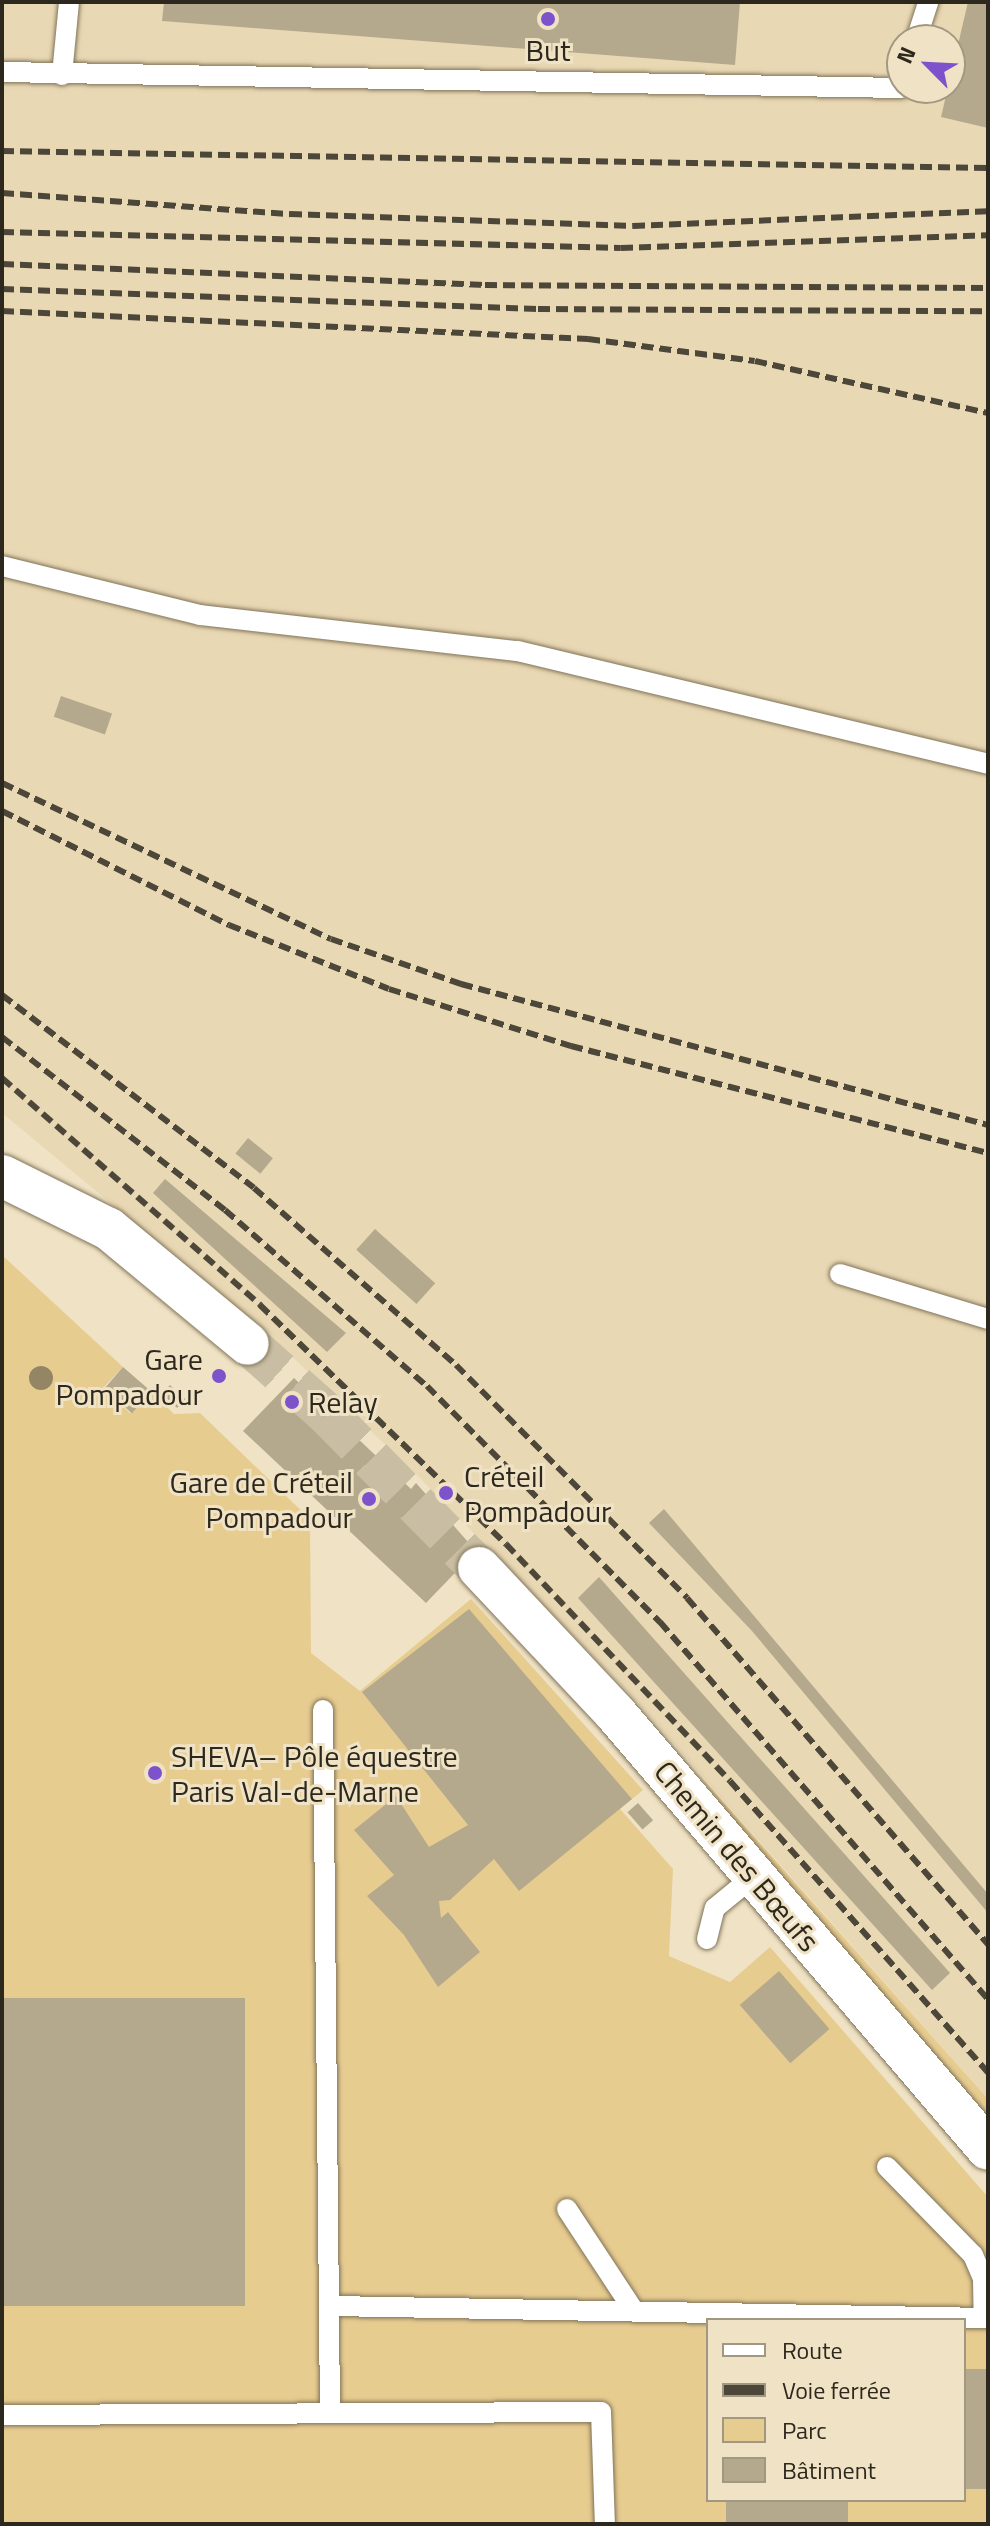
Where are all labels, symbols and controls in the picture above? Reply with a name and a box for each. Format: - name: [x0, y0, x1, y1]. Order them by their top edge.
- marker: But: [539, 10, 557, 28]
- north arrow: [886, 24, 966, 104]
- place label: But: [526, 32, 570, 68]
- text: N: [887, 41, 925, 69]
- place label: Gare Pompadour: [56, 1341, 203, 1412]
- marker: Gare Pompadour: [210, 1367, 228, 1385]
- place label: Relay: [308, 1384, 378, 1420]
- marker: Relay: [283, 1393, 301, 1411]
- place label: Créteil Pompadour: [464, 1458, 611, 1528]
- place label: Gare de Créteil Pompadour: [170, 1464, 353, 1534]
- marker: Créteil Pompadour: [435, 1482, 457, 1504]
- marker: Gare de Créteil Pompadour: [360, 1490, 378, 1508]
- place label: SHEVA– Pôle équestre Paris Val-de-Marne: [171, 1738, 458, 1808]
- street label: Chemin des Bœufs: [647, 1753, 827, 1959]
- marker: SHEVA– Pôle équestre Paris Val-de-Marne: [146, 1764, 164, 1782]
- legend: [706, 2318, 966, 2502]
- text: Route: [782, 2332, 843, 2368]
- text: Voie ferrée: [782, 2372, 891, 2408]
- text: Parc: [782, 2412, 827, 2448]
- text: Bâtiment: [782, 2452, 876, 2488]

